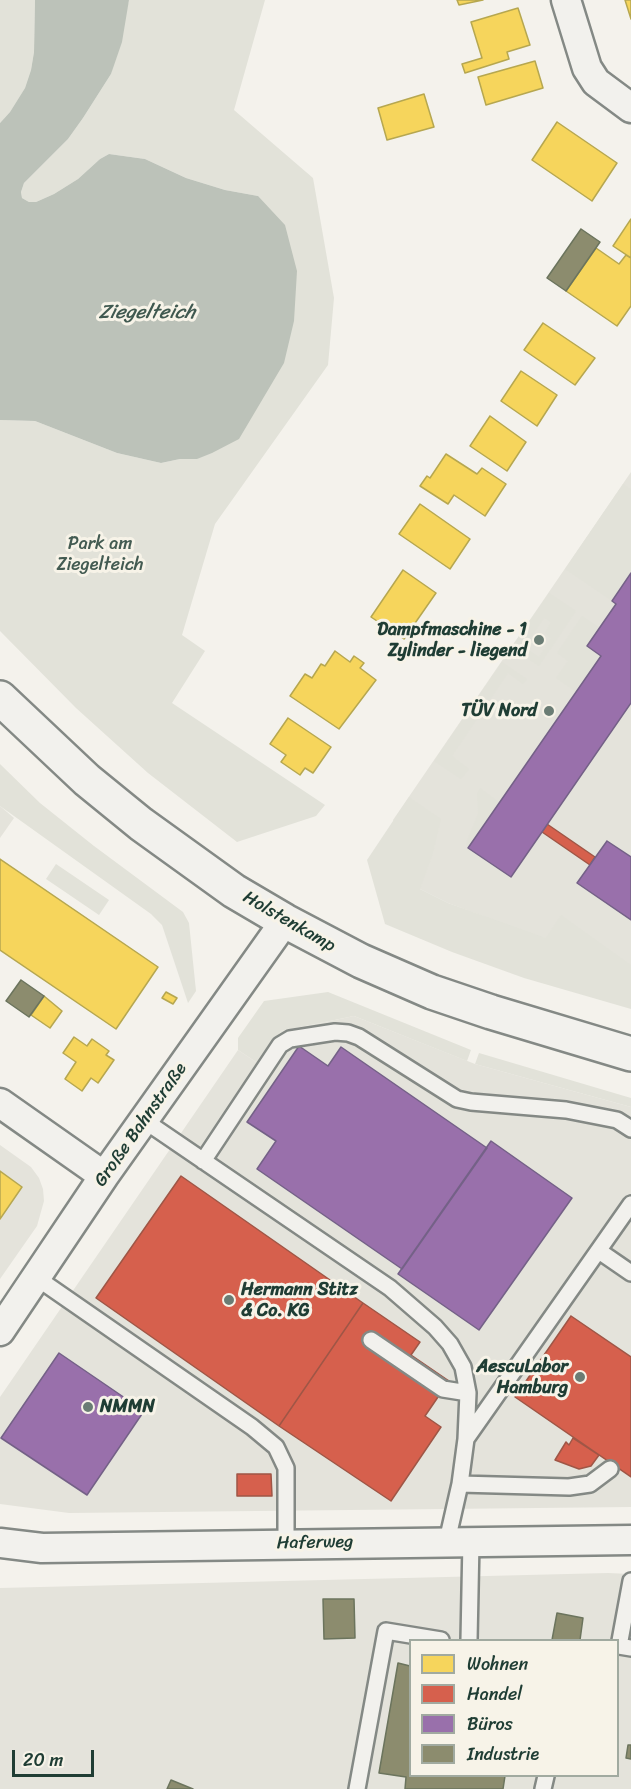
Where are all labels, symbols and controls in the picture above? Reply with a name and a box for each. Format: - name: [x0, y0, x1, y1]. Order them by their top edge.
- water label: Ziegelteich: [99, 301, 195, 325]
- park label: Park am Ziegelteich: [57, 533, 143, 576]
- place label: Dampfmaschine - 1 Zylinder - liegend: [377, 619, 527, 662]
- marker: Dampfmaschine - 1 Zylinder - liegend: [532, 633, 546, 647]
- place label: TÜV Nord: [461, 700, 537, 722]
- marker: TÜV Nord: [542, 704, 556, 718]
- street label: Holstenkamp: [239, 887, 339, 957]
- street label: Große Bahnstraße: [90, 1059, 192, 1191]
- place label: Hermann Stitz & Co. KG: [241, 1279, 358, 1322]
- marker: Hermann Stitz & Co. KG: [222, 1293, 236, 1307]
- place label: AescuLabor Hamburg: [477, 1356, 568, 1398]
- marker: AescuLabor Hamburg: [573, 1370, 587, 1384]
- place label: NMMN: [100, 1396, 155, 1418]
- marker: NMMN: [81, 1400, 95, 1414]
- street label: Haferweg: [277, 1532, 353, 1554]
- legend: [409, 1639, 619, 1777]
- text: Wohnen: [467, 1648, 528, 1680]
- text: Handel: [467, 1678, 522, 1710]
- text: Büros: [467, 1708, 513, 1740]
- scale bar: [15, 1738, 98, 1776]
- text: Industrie: [467, 1738, 539, 1770]
- text: 20 m: [23, 1744, 63, 1776]

